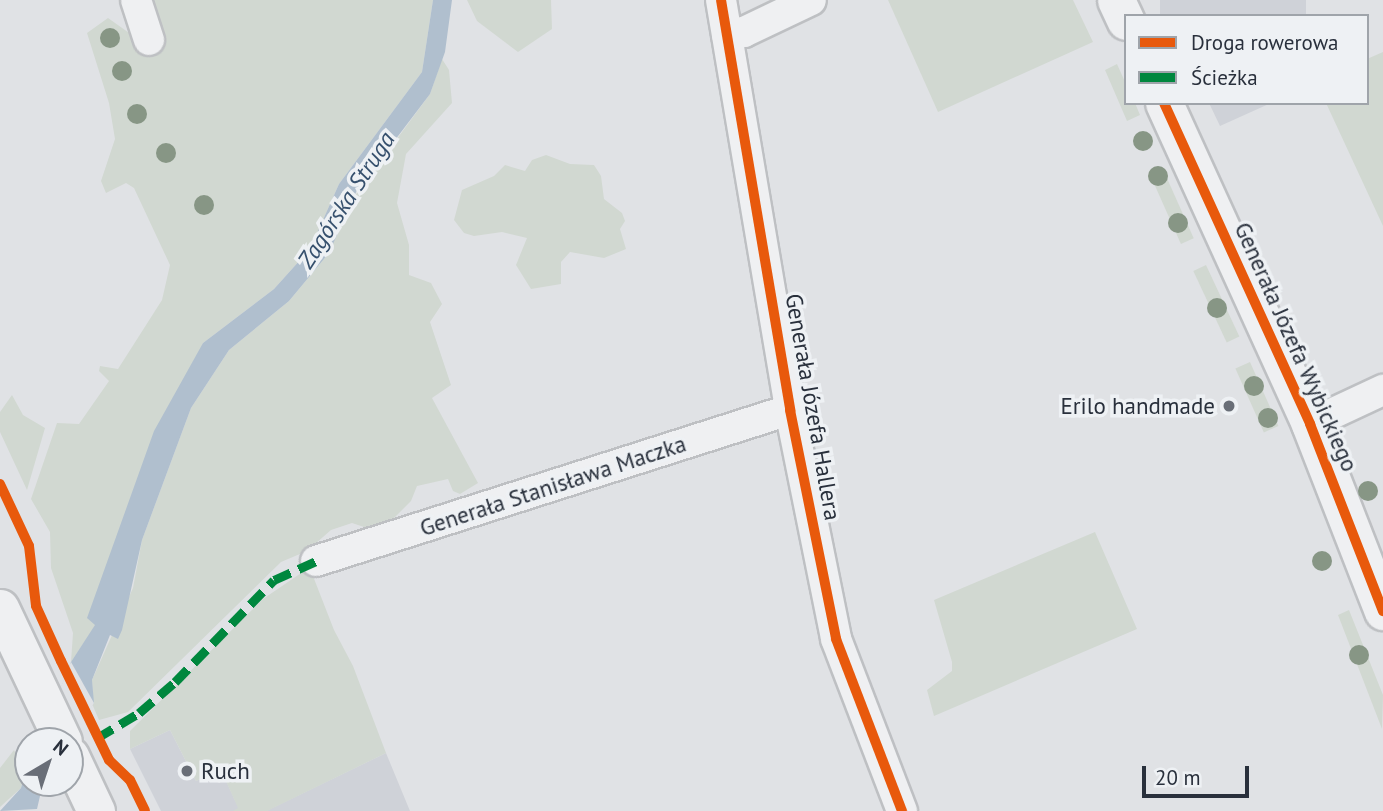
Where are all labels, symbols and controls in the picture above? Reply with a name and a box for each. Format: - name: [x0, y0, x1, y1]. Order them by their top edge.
- legend: [1124, 14, 1369, 105]
- text: Droga rowerowa: [1191, 29, 1338, 56]
- text: Ścieżka: [1191, 64, 1258, 91]
- water label: Zagórska Struga: [291, 126, 401, 274]
- street label: Generała Józefa Wybickiego: [1228, 218, 1364, 476]
- street label: Generała Józefa Hallera: [779, 291, 847, 523]
- place label: Erilo handmade: [1060, 392, 1215, 420]
- marker: Erilo handmade: [1221, 398, 1237, 414]
- street label: Generała Stanisława Maczka: [416, 430, 690, 542]
- north arrow: [14, 727, 84, 797]
- text: N: [49, 734, 73, 760]
- scale bar: [1145, 752, 1252, 796]
- place label: Ruch: [201, 757, 250, 785]
- marker: Ruch: [179, 763, 195, 779]
- text: 20 m: [1155, 764, 1201, 791]

